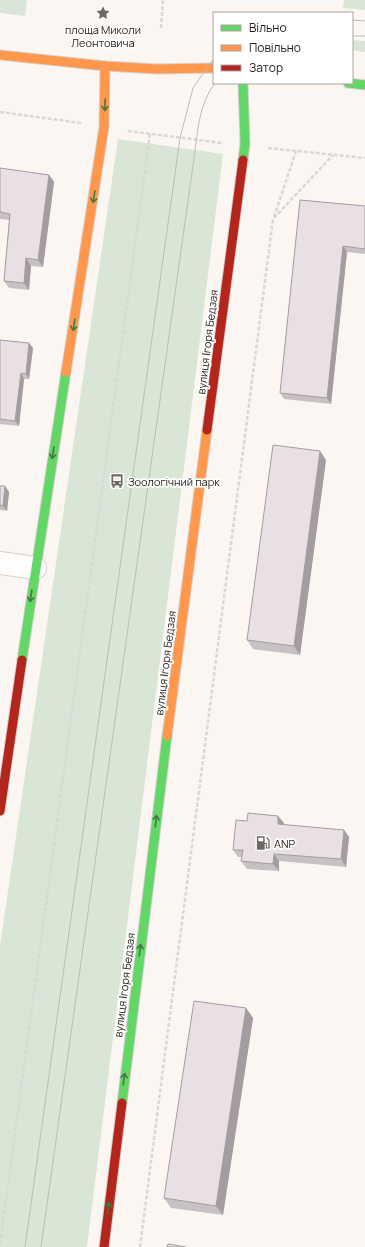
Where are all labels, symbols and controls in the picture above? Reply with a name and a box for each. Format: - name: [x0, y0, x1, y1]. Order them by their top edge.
- place icon: площа Миколи Леонтовича: [95, 5, 111, 21]
- legend: [213, 12, 353, 84]
- text: Вільно: [249, 19, 287, 36]
- place label: площа Миколи Леонтовича: [65, 22, 141, 50]
- text: Повільно: [249, 39, 301, 56]
- text: Затор: [249, 59, 283, 76]
- one-way arrow: [101, 98, 108, 111]
- one-way arrow: [90, 190, 98, 203]
- street label: вулиця Ігоря Бедзая: [193, 289, 221, 395]
- one-way arrow: [69, 318, 77, 331]
- one-way arrow: [49, 446, 57, 459]
- bus stop icon: Зоологічний парк: [109, 473, 125, 489]
- place label: Зоологічний парк: [128, 474, 220, 489]
- one-way arrow: [27, 589, 35, 602]
- street label: вулиця Ігоря Бедзая: [151, 610, 179, 716]
- one-way arrow: [152, 815, 160, 828]
- fuel station icon: ANP: [255, 835, 271, 851]
- place label: ANP: [274, 836, 295, 851]
- street label: вулиця Ігоря Бедзая: [110, 932, 138, 1038]
- one-way arrow: [136, 944, 144, 957]
- one-way arrow: [120, 1073, 128, 1086]
- one-way arrow: [105, 1202, 112, 1215]

